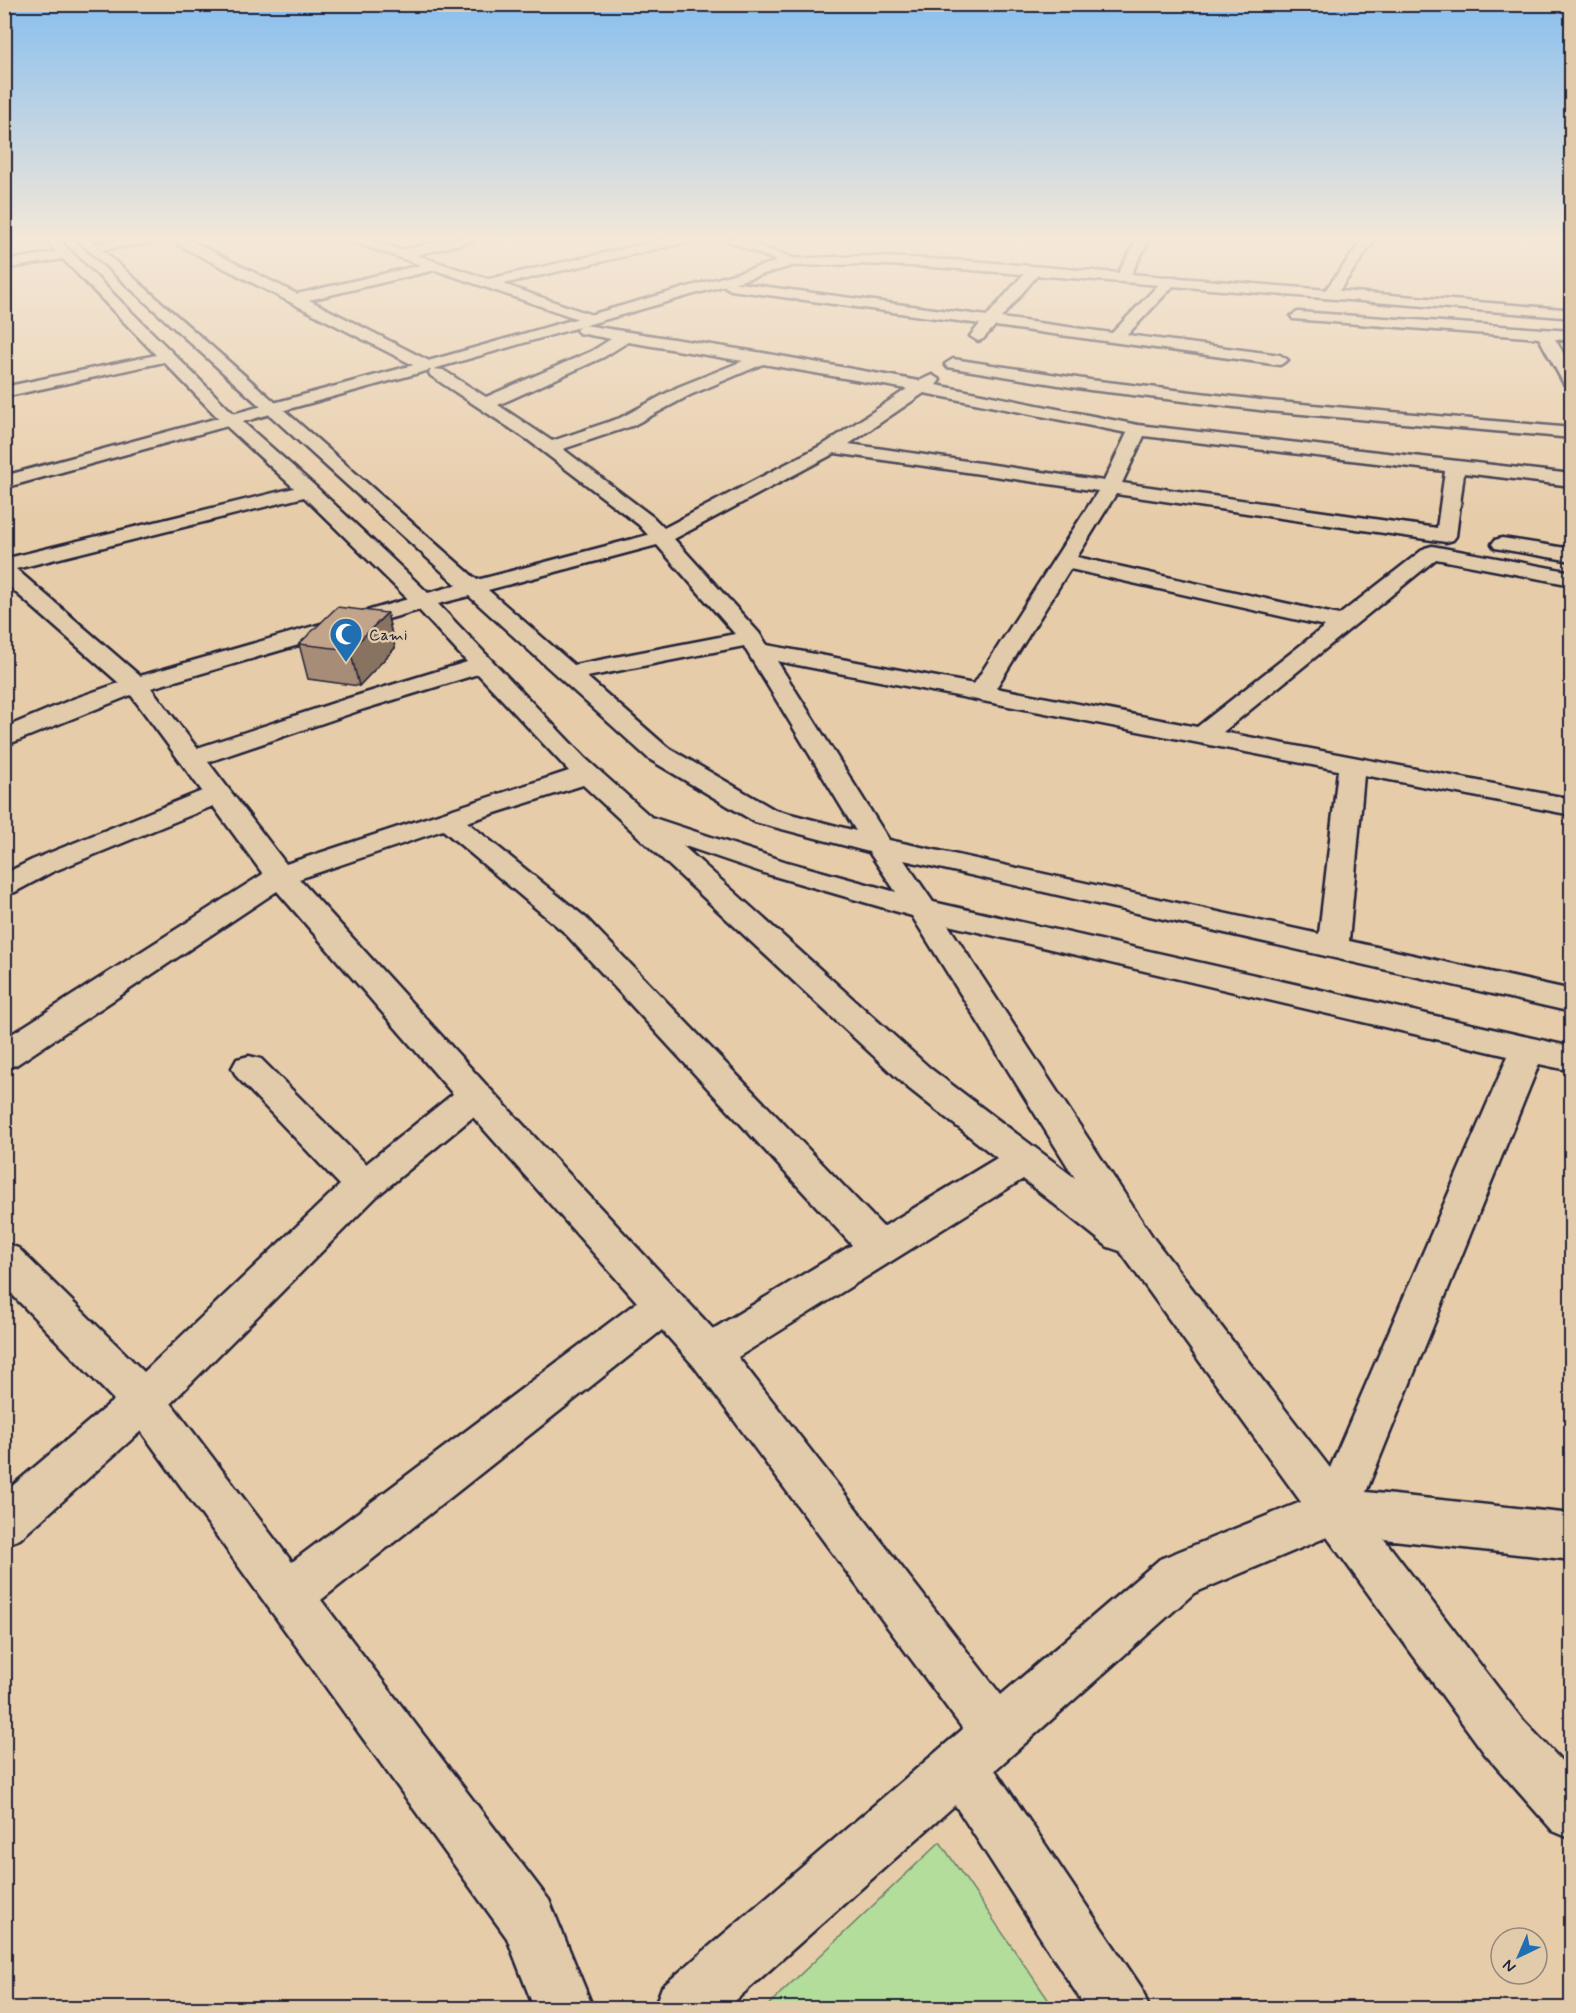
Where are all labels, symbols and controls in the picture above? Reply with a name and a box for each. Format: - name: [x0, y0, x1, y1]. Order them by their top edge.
- mosque icon: Cami: [328, 616, 364, 663]
- place label: Cami: [369, 625, 408, 646]
- north arrow: [1489, 1926, 1549, 1986]
- text: N: [1498, 1954, 1521, 1977]

